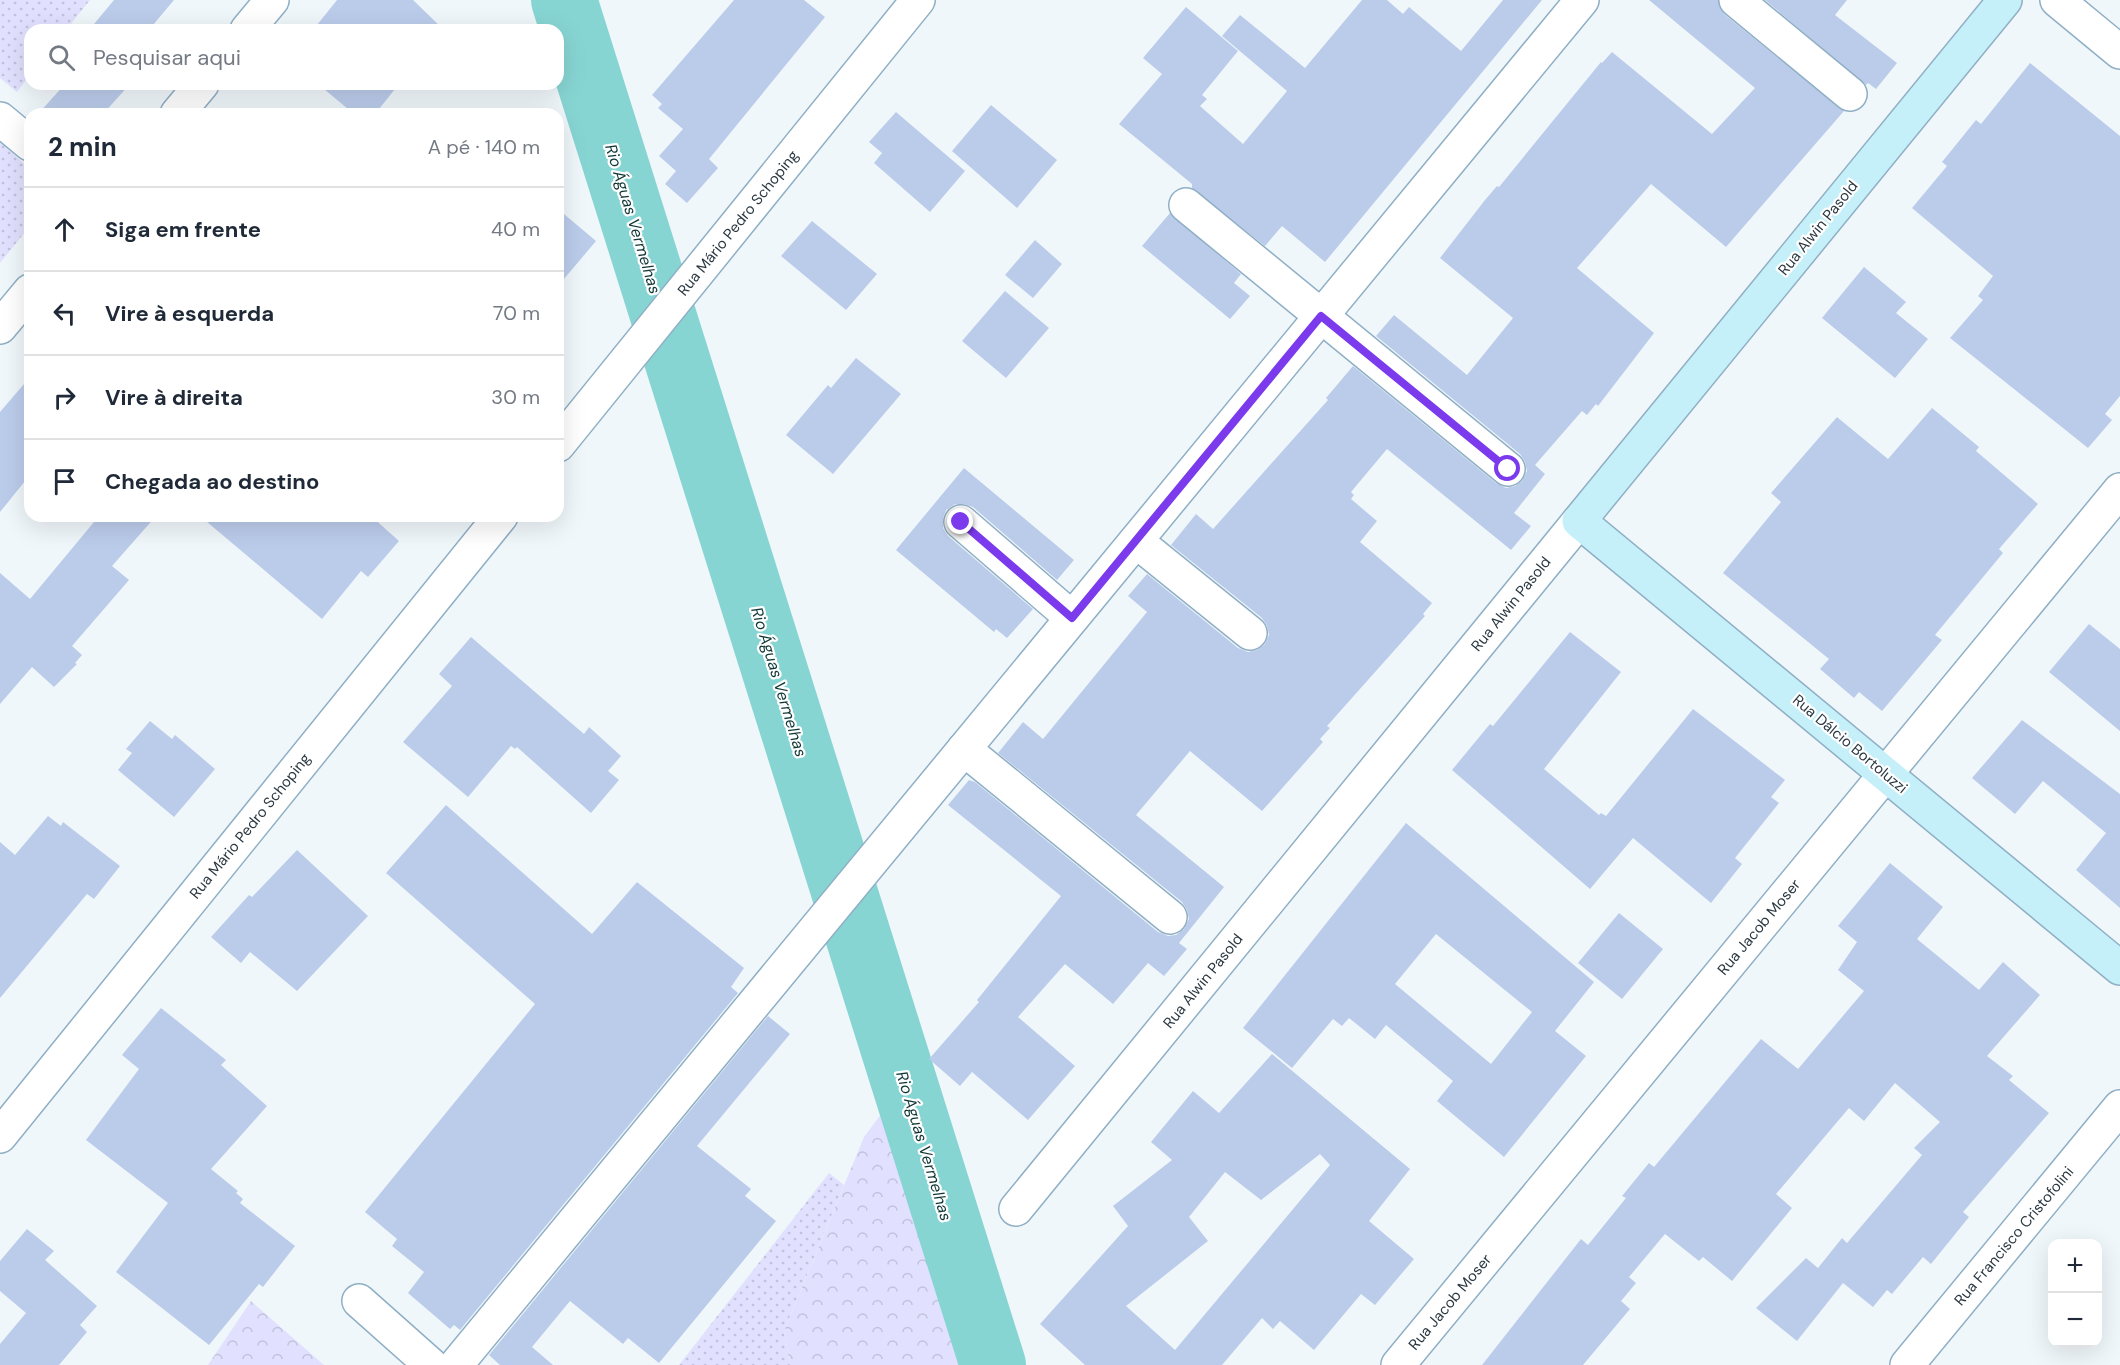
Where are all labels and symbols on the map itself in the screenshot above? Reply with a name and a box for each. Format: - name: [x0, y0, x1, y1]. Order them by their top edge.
- water label: Rio Águas Vermelhas: [600, 142, 666, 296]
- street label: Rua Mário Pedro Schoping: [673, 146, 803, 300]
- street label: Rua Alwin Pasold: [1774, 177, 1862, 279]
- route start: [1494, 455, 1520, 481]
- route end: [947, 508, 973, 534]
- street label: Rua Alwin Pasold: [1467, 553, 1555, 655]
- water label: Rio Águas Vermelhas: [746, 605, 812, 759]
- street label: Rua Dálcio Bortoluzzi: [1788, 690, 1912, 798]
- street label: Rua Mário Pedro Schoping: [185, 749, 315, 903]
- street label: Rua Jacob Moser: [1713, 875, 1805, 979]
- street label: Rua Alwin Pasold: [1159, 930, 1247, 1032]
- water label: Rio Águas Vermelhas: [891, 1069, 957, 1223]
- street label: Rua Francisco Cristofolini: [1950, 1162, 2078, 1310]
- street label: Rua Jacob Moser: [1404, 1250, 1496, 1354]

